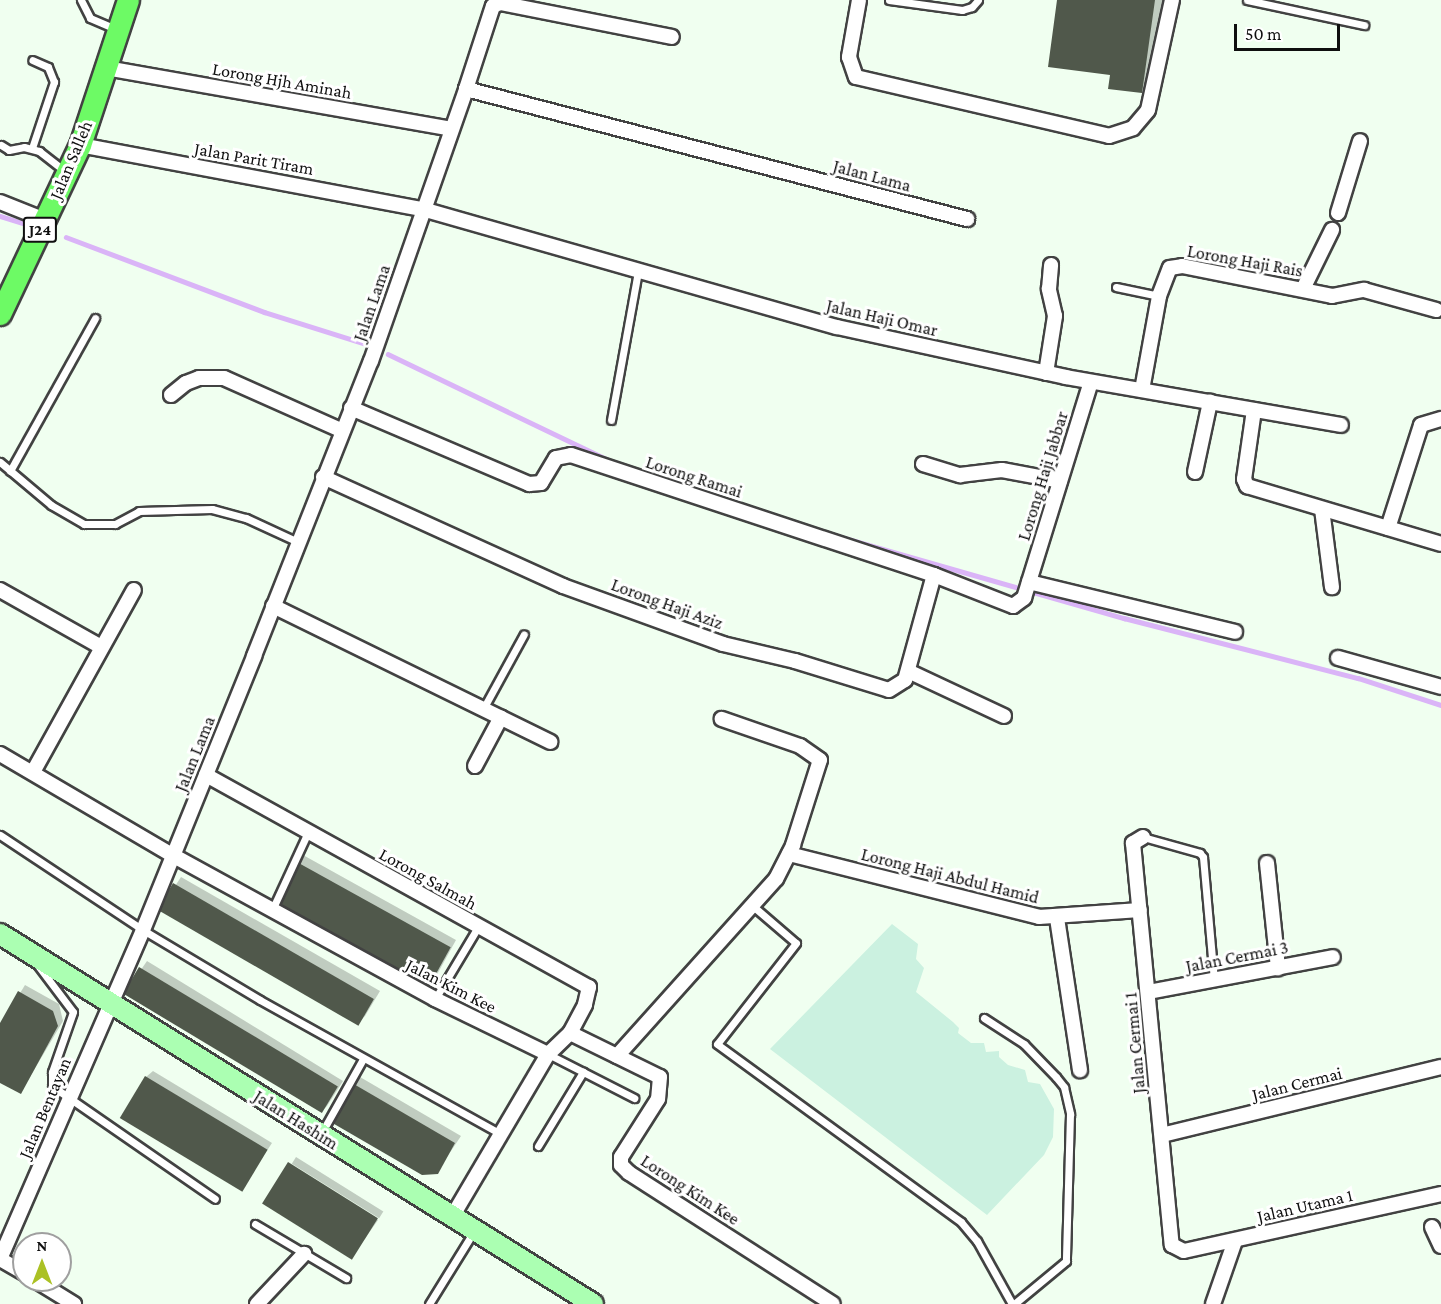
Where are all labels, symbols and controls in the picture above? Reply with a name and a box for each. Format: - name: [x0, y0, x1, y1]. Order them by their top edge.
- scale bar: [1237, 12, 1344, 50]
- text: 50 m: [1245, 24, 1282, 44]
- street label: Lorong Hjh Aminah: [211, 58, 353, 104]
- street label: Jalan Salleh: [45, 117, 97, 203]
- street label: Jalan Parit Tiram: [193, 138, 315, 180]
- street label: Jalan Lama: [831, 155, 913, 197]
- road number: J24: [22, 217, 58, 243]
- street label: Lorong Haji Rais: [1185, 240, 1305, 282]
- street label: Jalan Lama: [349, 262, 395, 344]
- street label: Jalan Haji Omar: [824, 295, 940, 341]
- street label: Lorong Haji Jabbar: [1013, 409, 1073, 543]
- street label: Lorong Ramai: [643, 451, 745, 503]
- street label: Lorong Haji Aziz: [608, 574, 726, 634]
- street label: Jalan Lama: [170, 713, 220, 795]
- street label: Lorong Salmah: [375, 843, 481, 915]
- street label: Lorong Haji Abdul Hamid: [859, 843, 1041, 909]
- street label: Jalan Cermai 3: [1184, 936, 1290, 978]
- street label: Jalan Kim Kee: [402, 954, 500, 1018]
- street label: Jalan Cermai 1: [1120, 992, 1150, 1094]
- street label: Jalan Bentayan: [14, 1054, 76, 1162]
- street label: Jalan Cermai: [1250, 1062, 1344, 1106]
- street label: Jalan Hashim: [250, 1085, 342, 1155]
- street label: Lorong Kim Kee: [637, 1150, 743, 1230]
- street label: Jalan Utama 1: [1255, 1184, 1355, 1228]
- north arrow: [12, 1232, 72, 1292]
- text: N: [37, 1237, 47, 1254]

